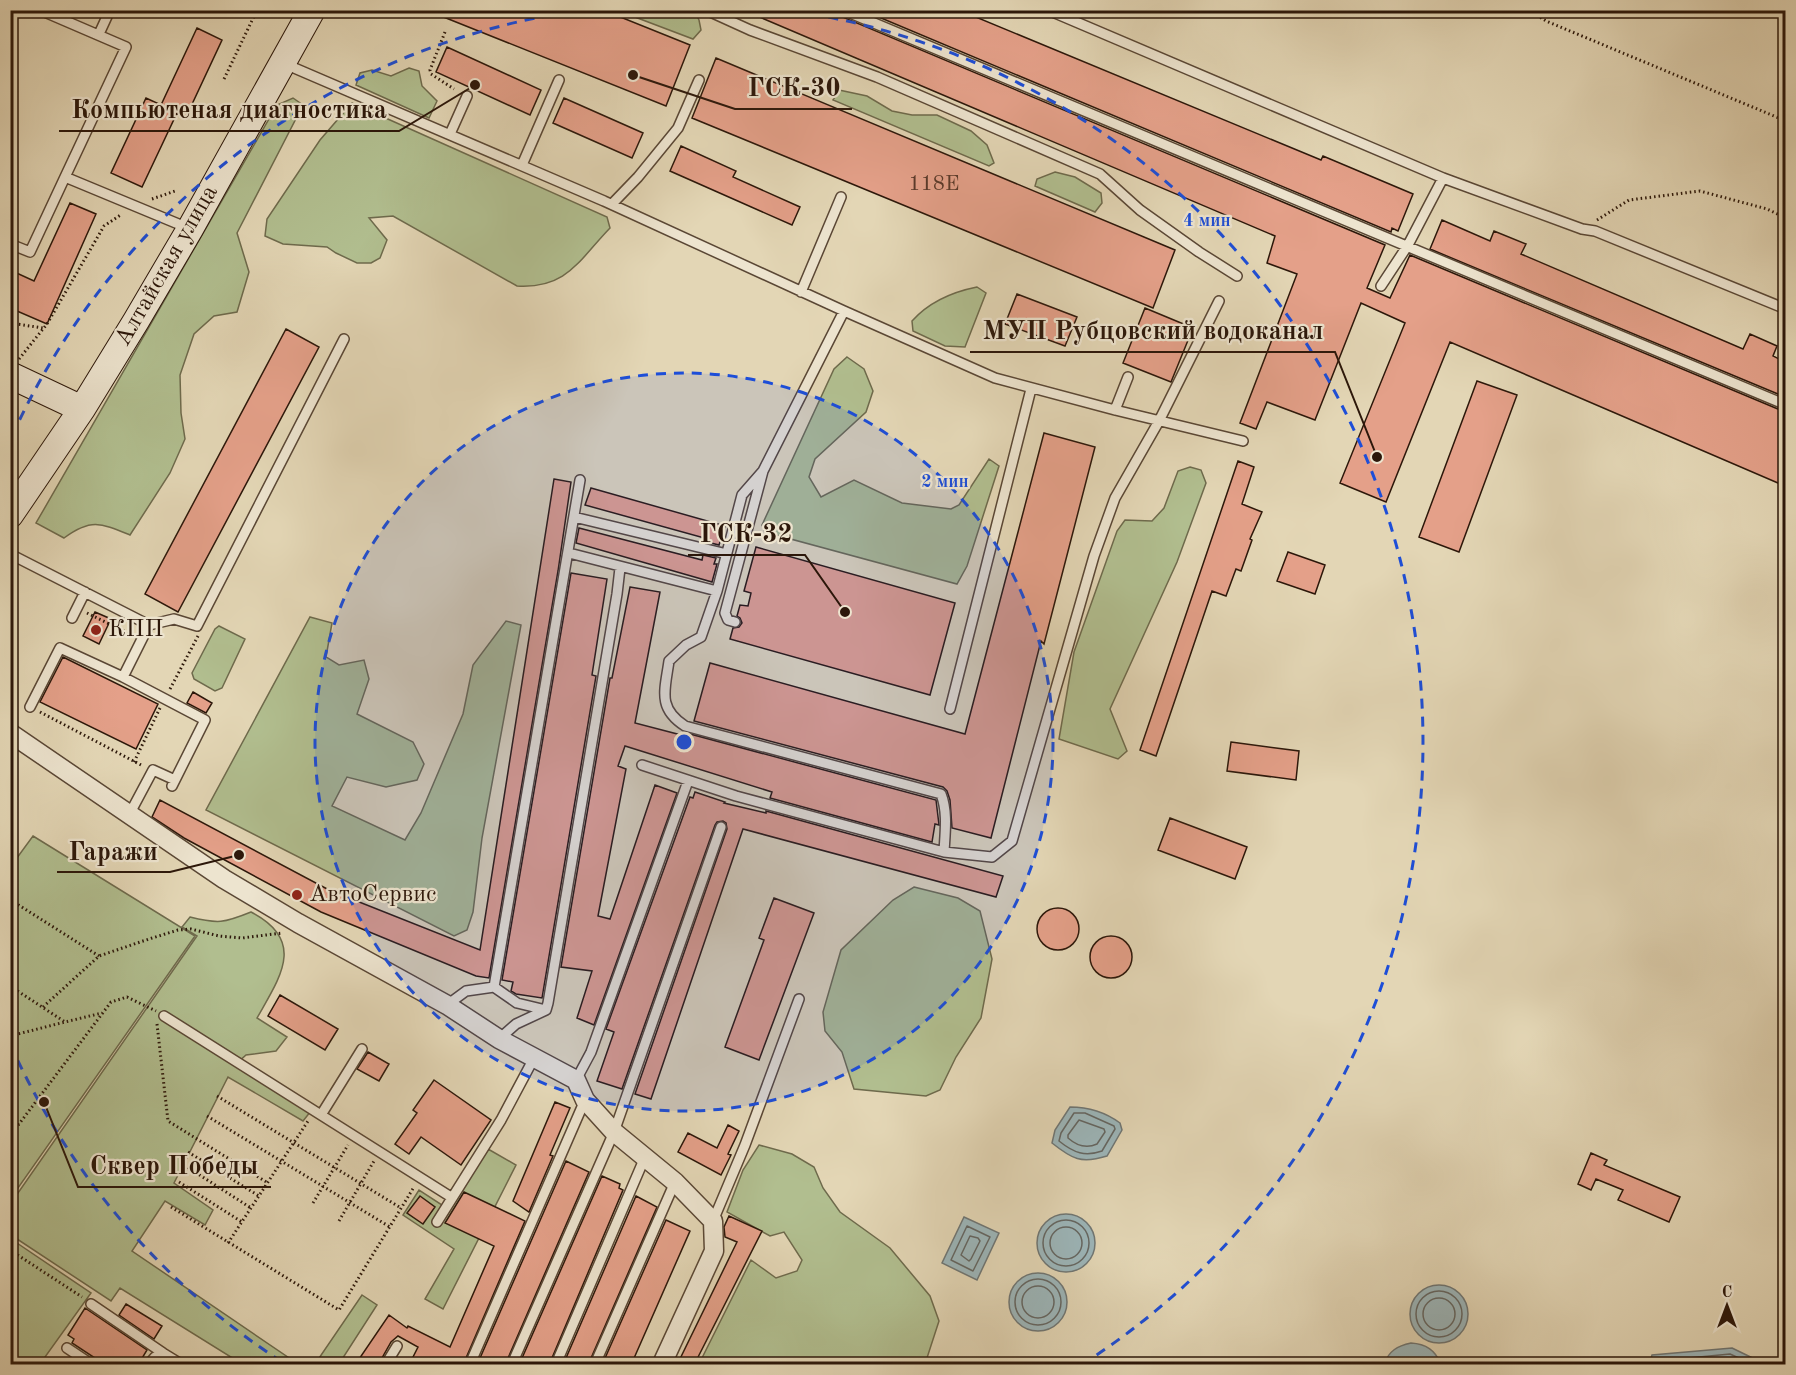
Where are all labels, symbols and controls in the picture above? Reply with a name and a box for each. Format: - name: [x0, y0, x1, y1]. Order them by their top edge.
- callout: ГСК-30: [735, 65, 852, 109]
- text: ГСК-30: [748, 76, 840, 102]
- callout: Компьютеная диагностика: [59, 87, 399, 131]
- text: Компьютеная диагностика: [71, 98, 387, 124]
- house number: 118Е: [908, 174, 960, 195]
- street label: Алтайская улица: [111, 181, 223, 351]
- text: 4 мин: [1183, 212, 1231, 230]
- callout: МУП Рубцовский водоканал: [970, 308, 1335, 352]
- text: МУП Рубцовский водоканал: [983, 319, 1323, 345]
- text: 2 мин: [921, 473, 969, 491]
- callout: ГСК-32: [688, 511, 805, 555]
- text: ГСК-32: [700, 522, 792, 548]
- place label: КПП: [108, 618, 163, 642]
- marker: КПП: [89, 623, 103, 637]
- centre of rings: [674, 732, 694, 752]
- callout: Гаражи: [57, 828, 170, 872]
- text: Гаражи: [68, 840, 158, 866]
- place label: АвтоСервис: [309, 883, 437, 907]
- marker: АвтоСервис: [290, 888, 304, 902]
- callout: Сквер Победы: [78, 1143, 271, 1187]
- text: Сквер Победы: [90, 1154, 258, 1180]
- north arrow: [1697, 1276, 1757, 1336]
- text: С: [1722, 1285, 1732, 1301]

